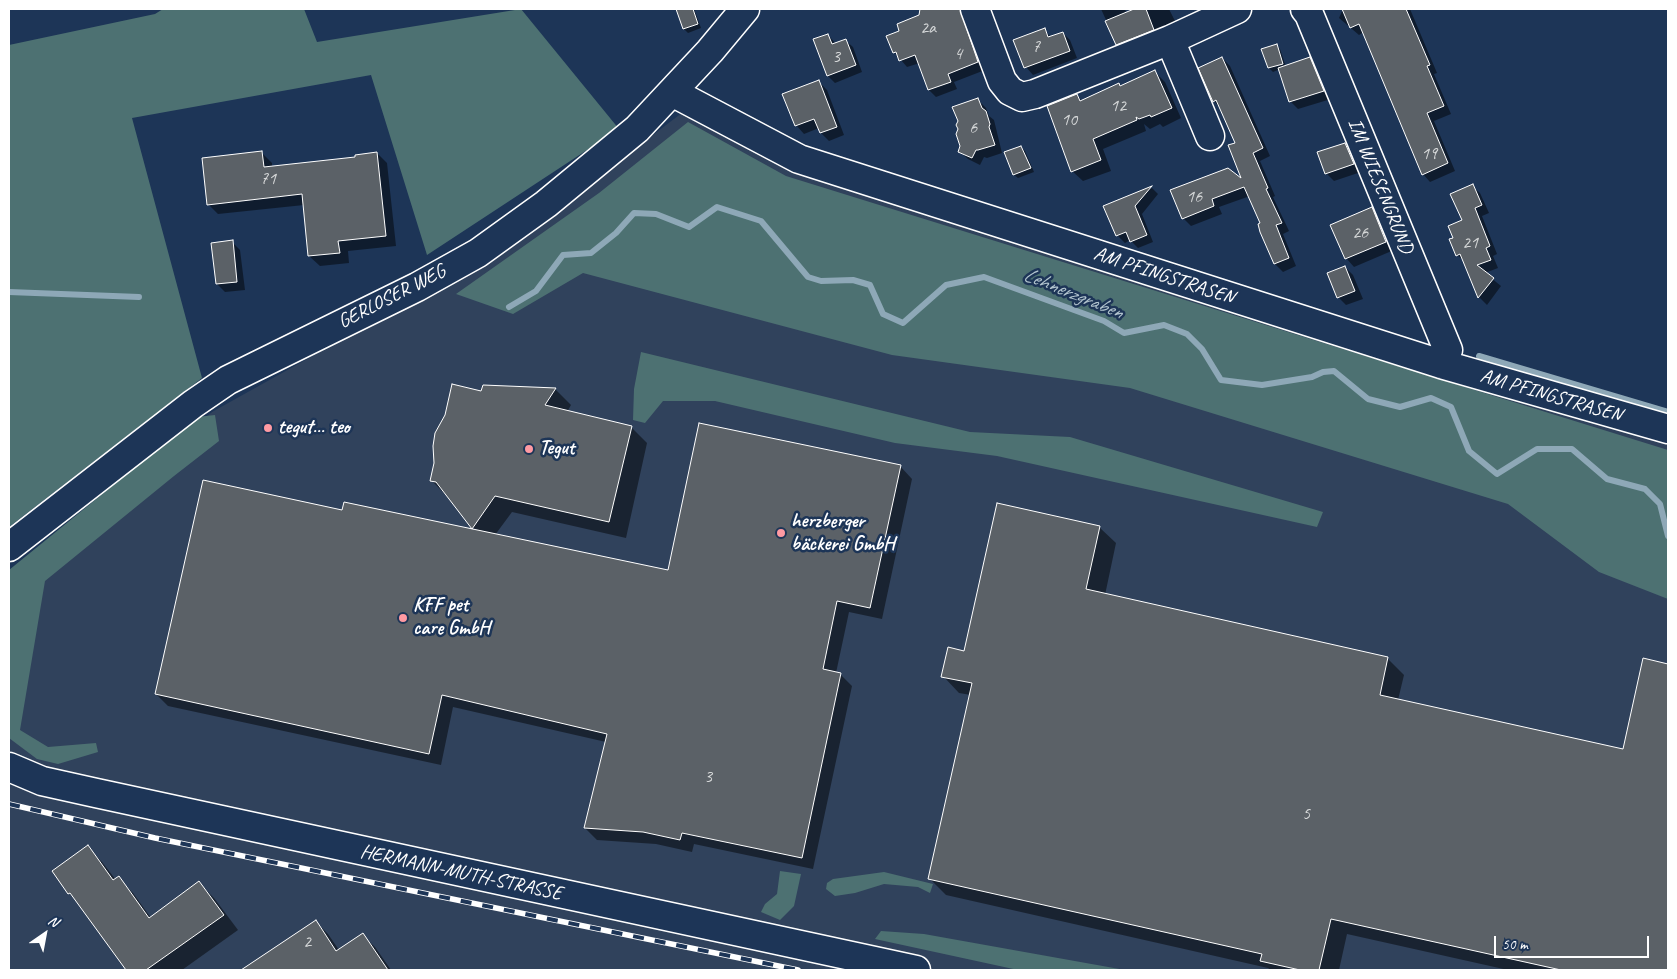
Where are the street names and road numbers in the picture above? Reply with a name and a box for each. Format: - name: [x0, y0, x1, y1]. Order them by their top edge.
- street label: IM WIESENGRUND: [1342, 115, 1418, 257]
- street label: AM PFINGSTRASEN: [1091, 242, 1237, 310]
- street label: GERLOSER WEG: [334, 260, 450, 334]
- street label: AM PFINGSTRASEN: [1477, 364, 1625, 428]
- street label: HERMANN-MUTH-STRASSE: [358, 840, 564, 906]

